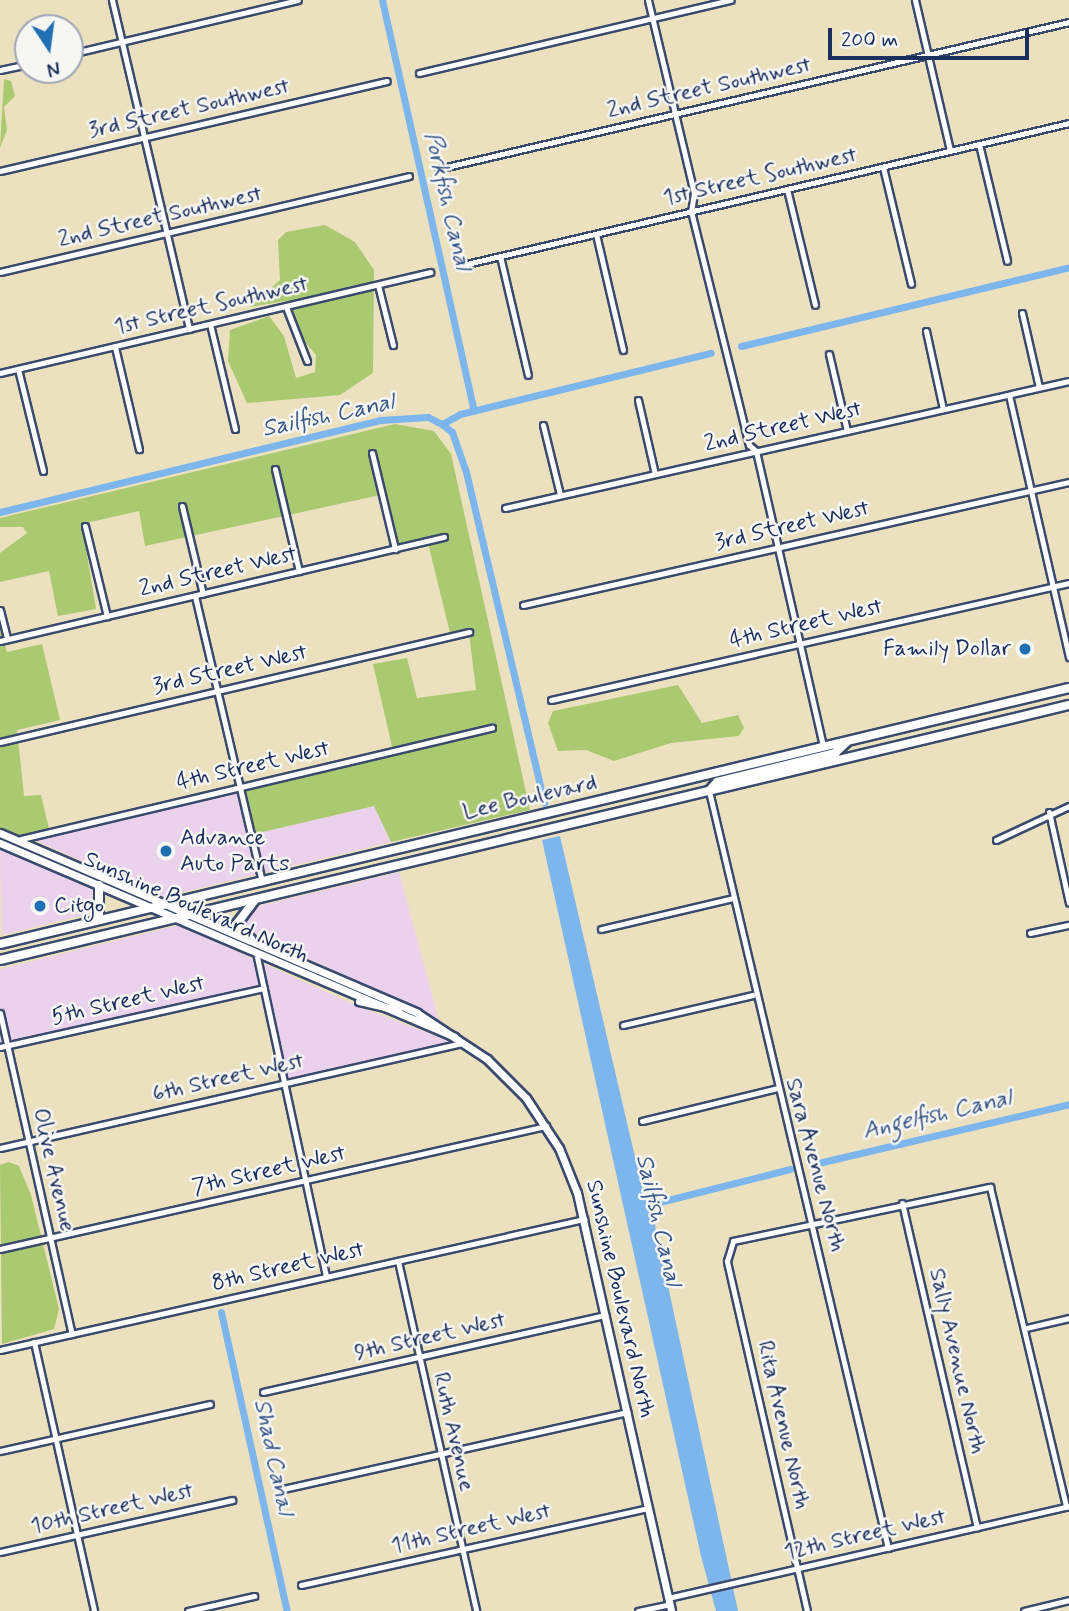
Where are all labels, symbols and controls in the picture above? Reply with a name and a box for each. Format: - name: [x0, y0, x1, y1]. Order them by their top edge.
- north arrow: [14, 14, 84, 84]
- scale bar: [831, 14, 1032, 58]
- text: 200 m: [841, 26, 898, 54]
- street label: 2nd Street Southwest: [606, 51, 812, 125]
- text: N: [44, 54, 62, 82]
- street label: 3rd Street Southwest: [87, 73, 291, 145]
- water label: Porkfish Canal: [417, 129, 477, 273]
- street label: 1st Street Southwest: [661, 141, 859, 213]
- street label: 2nd Street Southwest: [57, 180, 263, 254]
- street label: 1st Street Southwest: [112, 270, 310, 342]
- water label: Sailfish Canal: [259, 388, 397, 444]
- street label: 2nd Street West: [702, 396, 864, 458]
- street label: 3rd Street West: [713, 495, 871, 557]
- street label: 2nd Street West: [137, 541, 299, 603]
- street label: 4th Street West: [726, 593, 886, 655]
- place label: Family Dollar: [882, 635, 1011, 663]
- street label: 3rd Street West: [151, 639, 309, 701]
- marker: Family Dollar: [1017, 641, 1033, 657]
- street label: 4th Street West: [173, 735, 333, 797]
- street label: Lee Boulevard: [462, 770, 598, 826]
- place label: Advance Auto Parts: [180, 824, 285, 878]
- marker: Advance Auto Parts: [158, 843, 174, 859]
- street label: Sunshine Boulevard North: [81, 847, 311, 969]
- place label: Citgo: [54, 892, 104, 920]
- marker: Citgo: [32, 898, 48, 914]
- street label: 5th Street West: [48, 970, 208, 1032]
- street label: 6th Street West: [149, 1047, 307, 1109]
- street label: Sara Avenue North: [778, 1073, 852, 1257]
- water label: Angelfish Canal: [860, 1084, 1014, 1146]
- street label: Olive Avenue: [25, 1104, 81, 1236]
- street label: 7th Street West: [189, 1140, 349, 1202]
- water label: Sailfish Canal: [629, 1151, 687, 1289]
- street label: Sunshine Boulevard North: [580, 1179, 660, 1419]
- street label: 8th Street West: [208, 1236, 368, 1298]
- street label: Sally Avenue North: [923, 1269, 991, 1453]
- street label: 9th Street West: [351, 1306, 509, 1368]
- street label: Rita Avenue North: [750, 1336, 816, 1514]
- street label: Ruth Avenue: [426, 1370, 480, 1494]
- water label: Shad Canal: [247, 1397, 299, 1517]
- street label: 10th Street West: [27, 1477, 197, 1541]
- street label: 11th Street West: [388, 1497, 554, 1561]
- street label: 12th Street West: [780, 1503, 950, 1567]

